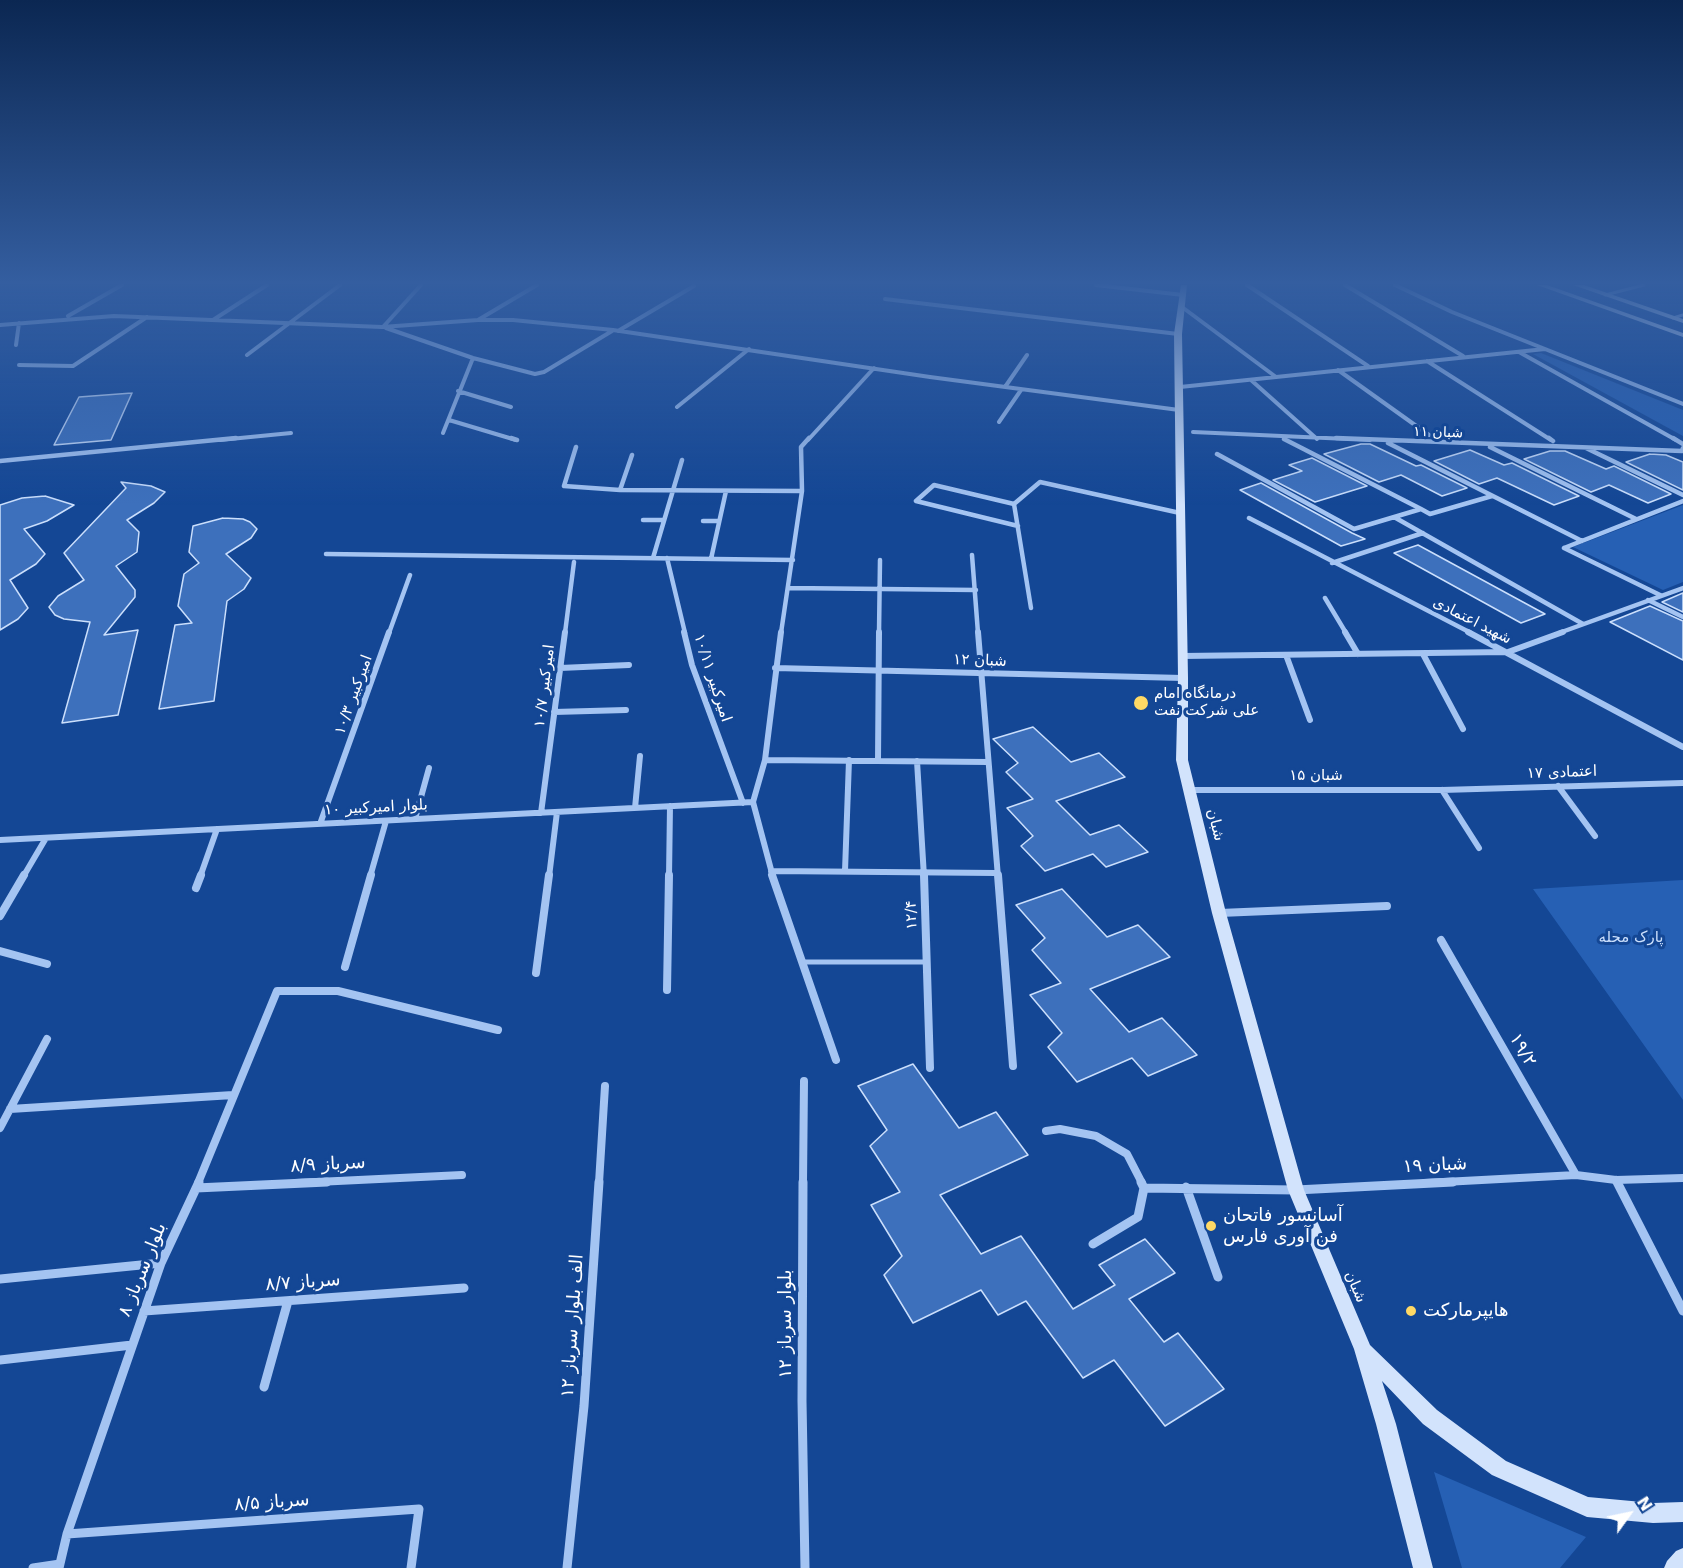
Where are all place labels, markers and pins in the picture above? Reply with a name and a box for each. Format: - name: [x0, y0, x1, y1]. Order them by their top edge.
- place label: درمانگاه امام علی شرکت نفت: [1154, 685, 1259, 720]
- marker: درمانگاه امام علی شرکت نفت: [1132, 694, 1150, 712]
- place label: آسانسور فاتحان فن آوری فارس: [1223, 1205, 1343, 1248]
- marker: آسانسور فاتحان فن آوری فارس: [1204, 1219, 1218, 1233]
- place label: هایپرمارکت: [1423, 1300, 1508, 1322]
- marker: هایپرمارکت: [1404, 1304, 1418, 1318]

